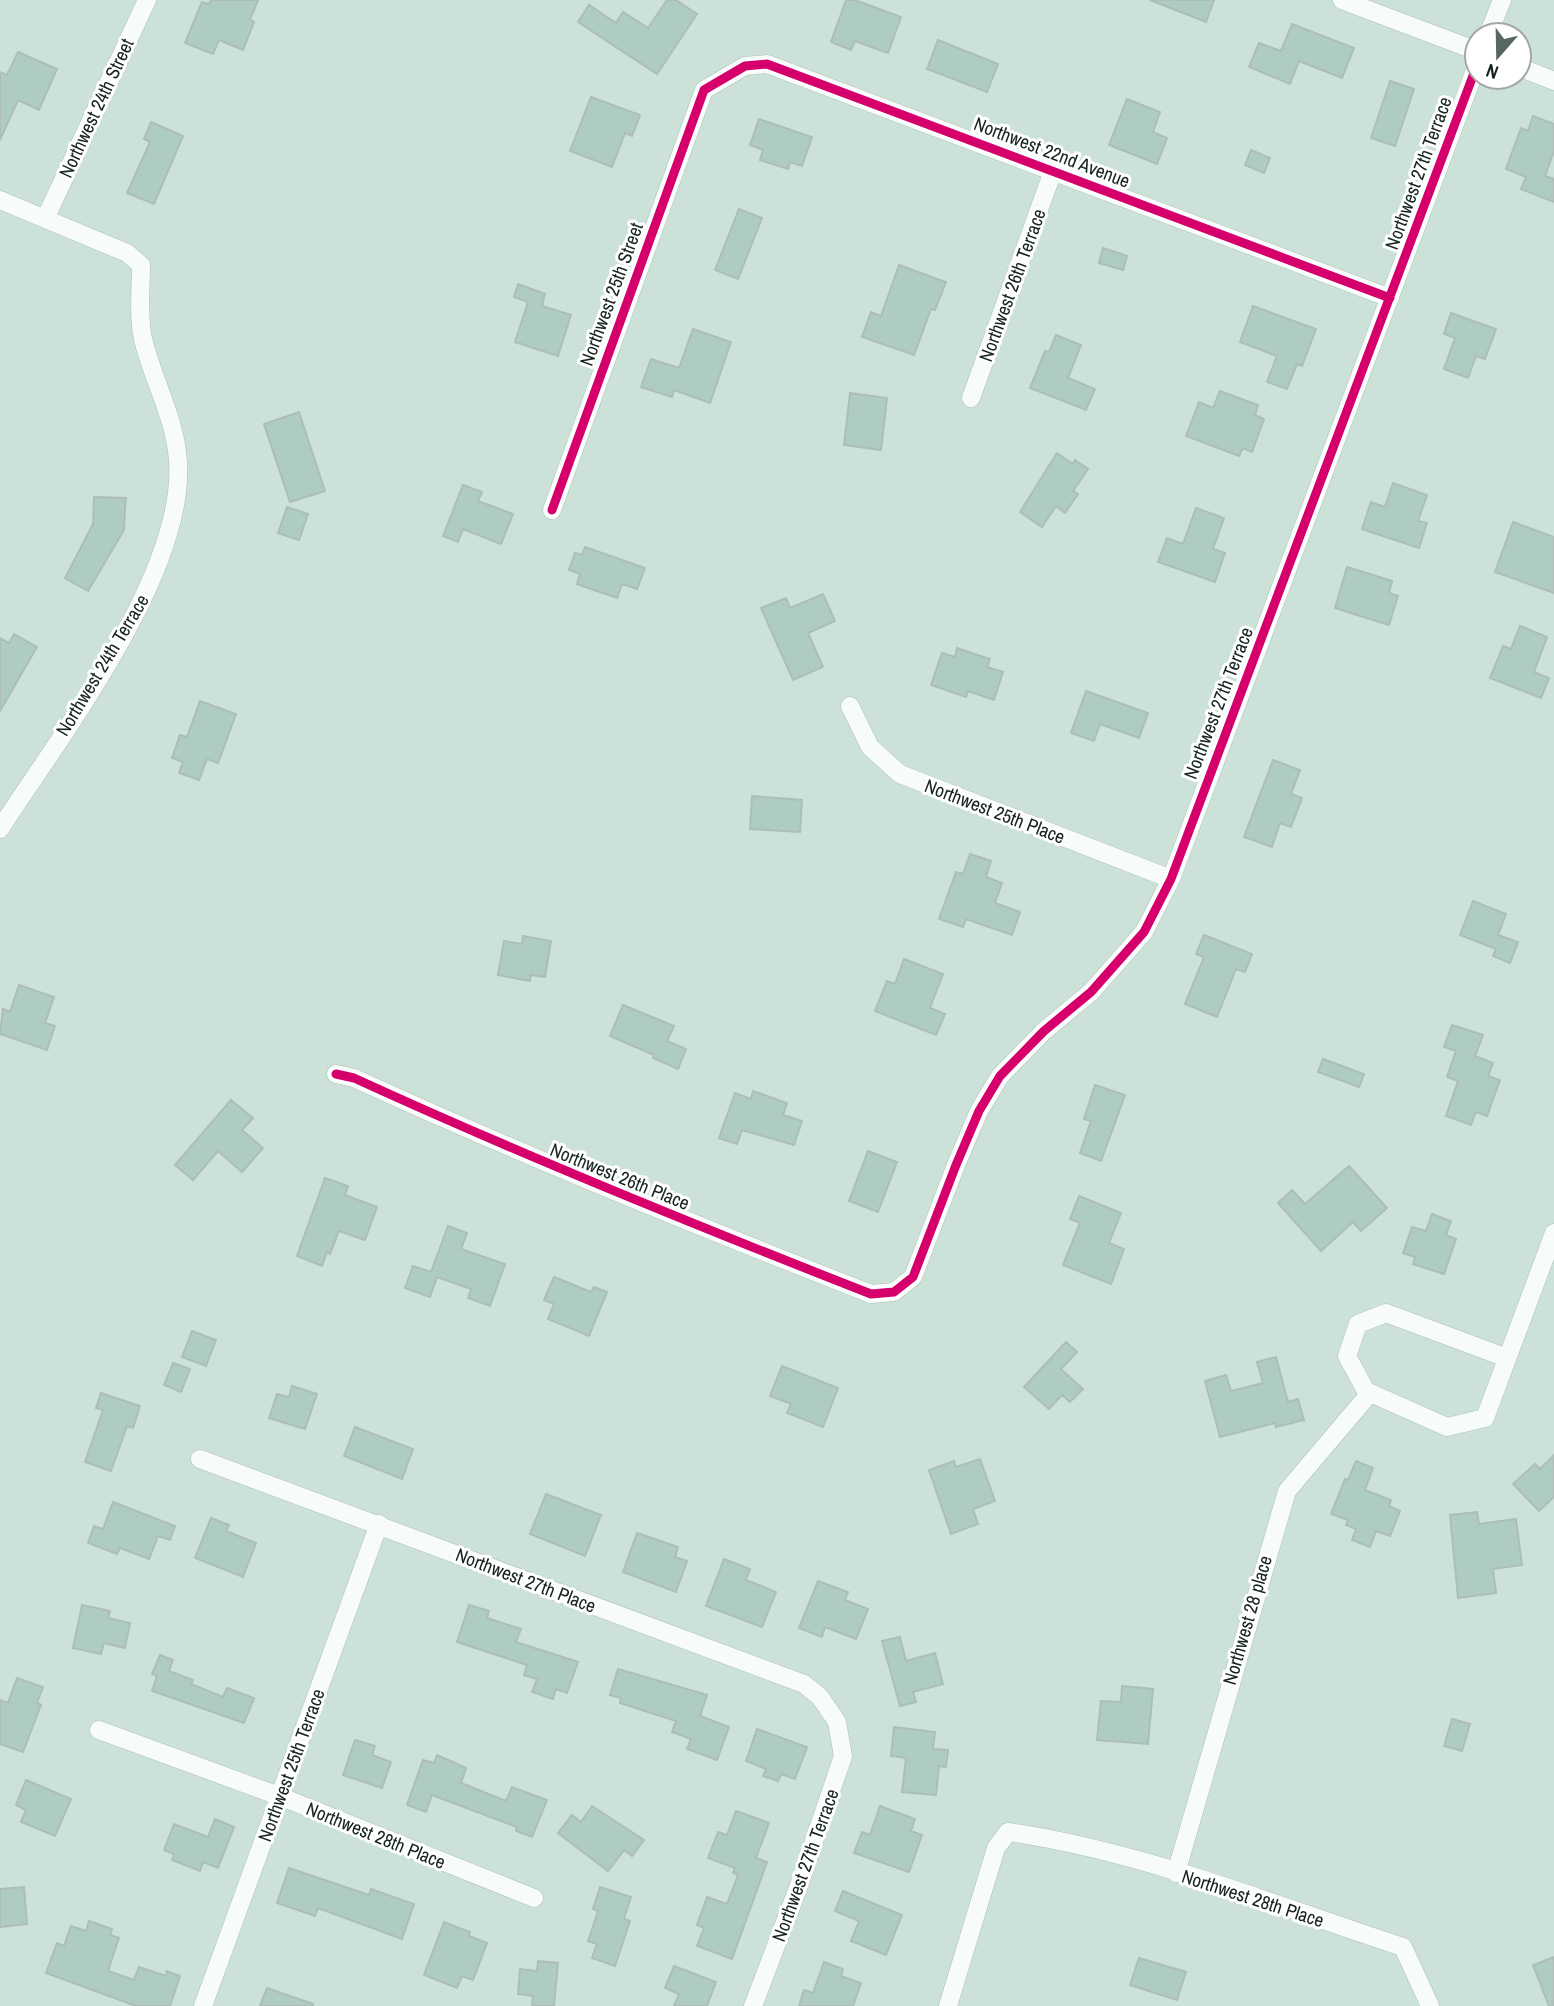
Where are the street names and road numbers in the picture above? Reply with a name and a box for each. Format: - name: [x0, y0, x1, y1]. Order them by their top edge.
- street label: Northwest 24th Street: [52, 34, 140, 182]
- street label: Northwest 27th Terrace: [1378, 93, 1458, 253]
- street label: Northwest 22nd Avenue: [970, 110, 1134, 194]
- street label: Northwest 26th Terrace: [972, 205, 1052, 365]
- street label: Northwest 25th Street: [573, 218, 649, 369]
- street label: Northwest 24th Terrace: [49, 589, 155, 741]
- street label: Northwest 27th Terrace: [1177, 623, 1259, 783]
- street label: Northwest 25th Place: [921, 772, 1069, 850]
- street label: Northwest 26th Place: [546, 1136, 694, 1216]
- street label: Northwest 27th Place: [452, 1541, 600, 1619]
- street label: Northwest 28 place: [1216, 1552, 1278, 1688]
- street label: Northwest 25th Terrace: [251, 1685, 331, 1845]
- street label: Northwest 27th Terrace: [765, 1785, 845, 1945]
- street label: Northwest 28th Place: [302, 1795, 450, 1875]
- street label: Northwest 28th Place: [1179, 1863, 1327, 1933]

